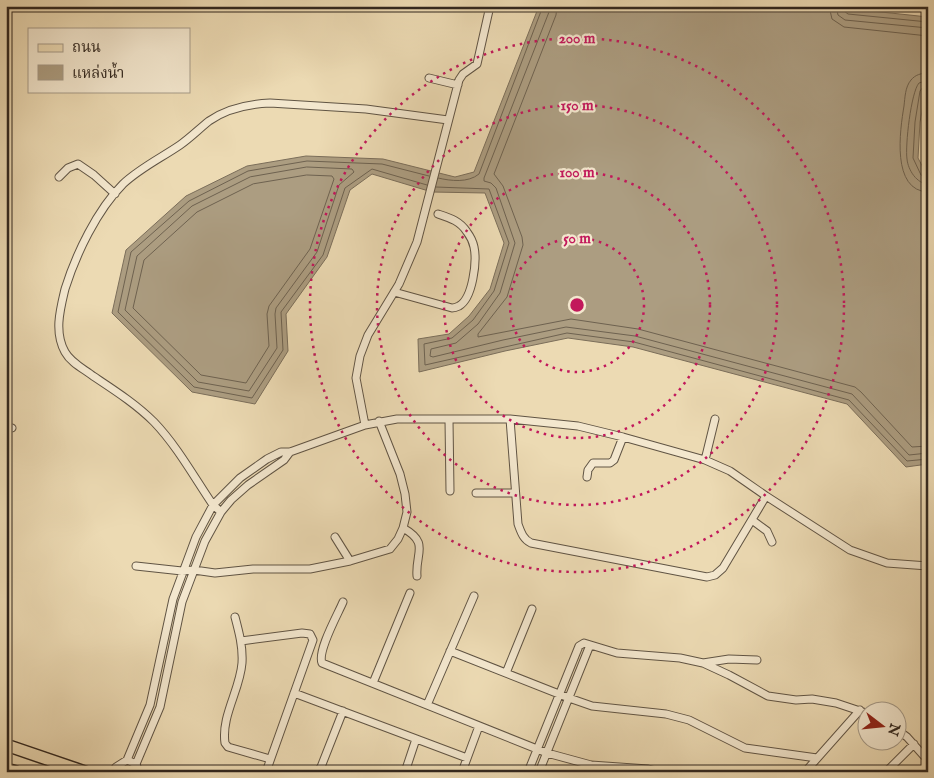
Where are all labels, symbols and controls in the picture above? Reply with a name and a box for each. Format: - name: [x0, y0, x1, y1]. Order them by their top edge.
- legend: [28, 28, 190, 92]
- text: 200 m: [559, 29, 596, 48]
- text: ถนน: [72, 38, 101, 57]
- text: แหล่งน้ำ: [72, 62, 124, 83]
- text: 150 m: [560, 96, 594, 115]
- text: 100 m: [559, 163, 595, 182]
- text: 50 m: [563, 229, 591, 248]
- centre of rings: [568, 296, 586, 314]
- north arrow: [856, 700, 906, 750]
- text: N: [883, 720, 904, 738]

